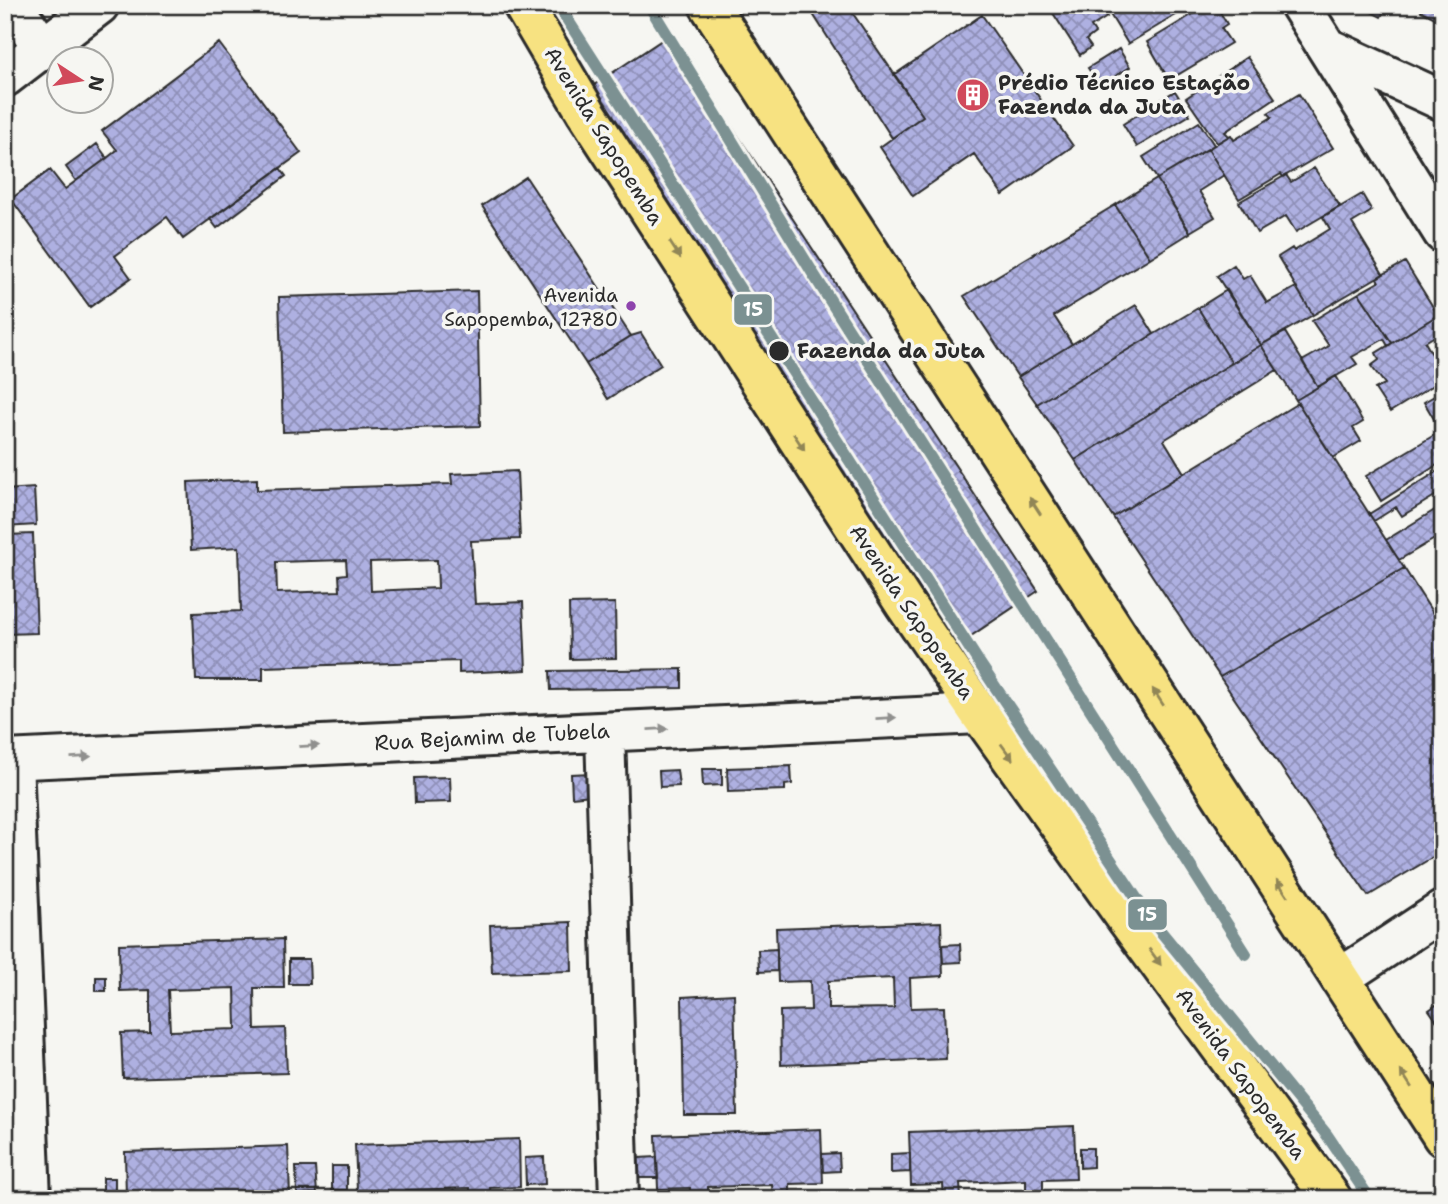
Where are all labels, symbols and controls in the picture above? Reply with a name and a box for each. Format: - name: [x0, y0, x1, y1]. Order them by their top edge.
- street label: Avenida Sapopemba: [538, 42, 670, 230]
- north arrow: [46, 46, 116, 116]
- place label: Prédio Técnico Estação Fazenda da Juta: [998, 69, 1250, 121]
- text: N: [82, 73, 110, 93]
- building icon: Prédio Técnico Estação Fazenda da Juta: [954, 76, 992, 114]
- one-way arrow: [669, 241, 682, 260]
- place label: Avenida Sapopemba, 12780: [444, 283, 618, 332]
- line badge: 15: [733, 293, 773, 326]
- text: 15: [743, 297, 763, 322]
- marker: Avenida Sapopemba, 12780: [624, 299, 638, 313]
- place label: Fazenda da Juta: [797, 337, 985, 365]
- marker: Fazenda da Juta: [767, 339, 791, 363]
- one-way arrow: [792, 432, 805, 451]
- one-way arrow: [1029, 497, 1042, 516]
- street label: Avenida Sapopemba: [843, 519, 981, 705]
- one-way arrow: [1152, 688, 1165, 707]
- one-way arrow: [875, 713, 897, 724]
- street label: Rua Bejamim de Tubela: [374, 717, 610, 757]
- one-way arrow: [648, 723, 670, 734]
- one-way arrow: [298, 740, 320, 751]
- one-way arrow: [1000, 743, 1015, 761]
- one-way arrow: [71, 751, 93, 762]
- one-way arrow: [1276, 879, 1289, 898]
- line badge: 15: [1127, 898, 1168, 931]
- text: 15: [1137, 902, 1157, 927]
- one-way arrow: [1147, 948, 1161, 966]
- street label: Avenida Sapopemba: [1169, 983, 1313, 1165]
- one-way arrow: [1399, 1070, 1412, 1089]

